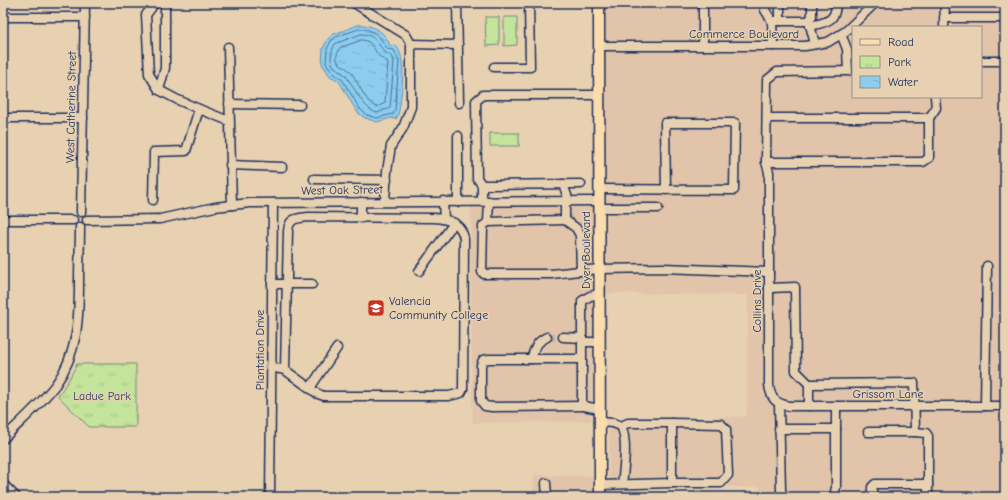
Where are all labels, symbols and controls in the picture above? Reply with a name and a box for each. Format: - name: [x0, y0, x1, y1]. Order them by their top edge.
- legend: [852, 26, 982, 98]
- street label: Commerce Boulevard: [689, 27, 799, 41]
- text: Road: [888, 35, 914, 49]
- street label: West Catherine Street: [63, 50, 79, 163]
- text: Park: [888, 55, 911, 69]
- text: Water: [888, 75, 918, 89]
- street label: West Oak Street: [301, 182, 384, 198]
- street label: Dyer Boulevard: [579, 211, 593, 289]
- street label: Collins Drive: [750, 269, 764, 333]
- place label: Valencia Community College: [389, 294, 488, 322]
- school or university icon: Valencia Community College: [366, 298, 386, 318]
- street label: Plantation Drive: [253, 310, 267, 390]
- street label: Grissom Lane: [853, 387, 923, 401]
- park label: Ladue Park: [73, 389, 131, 403]

